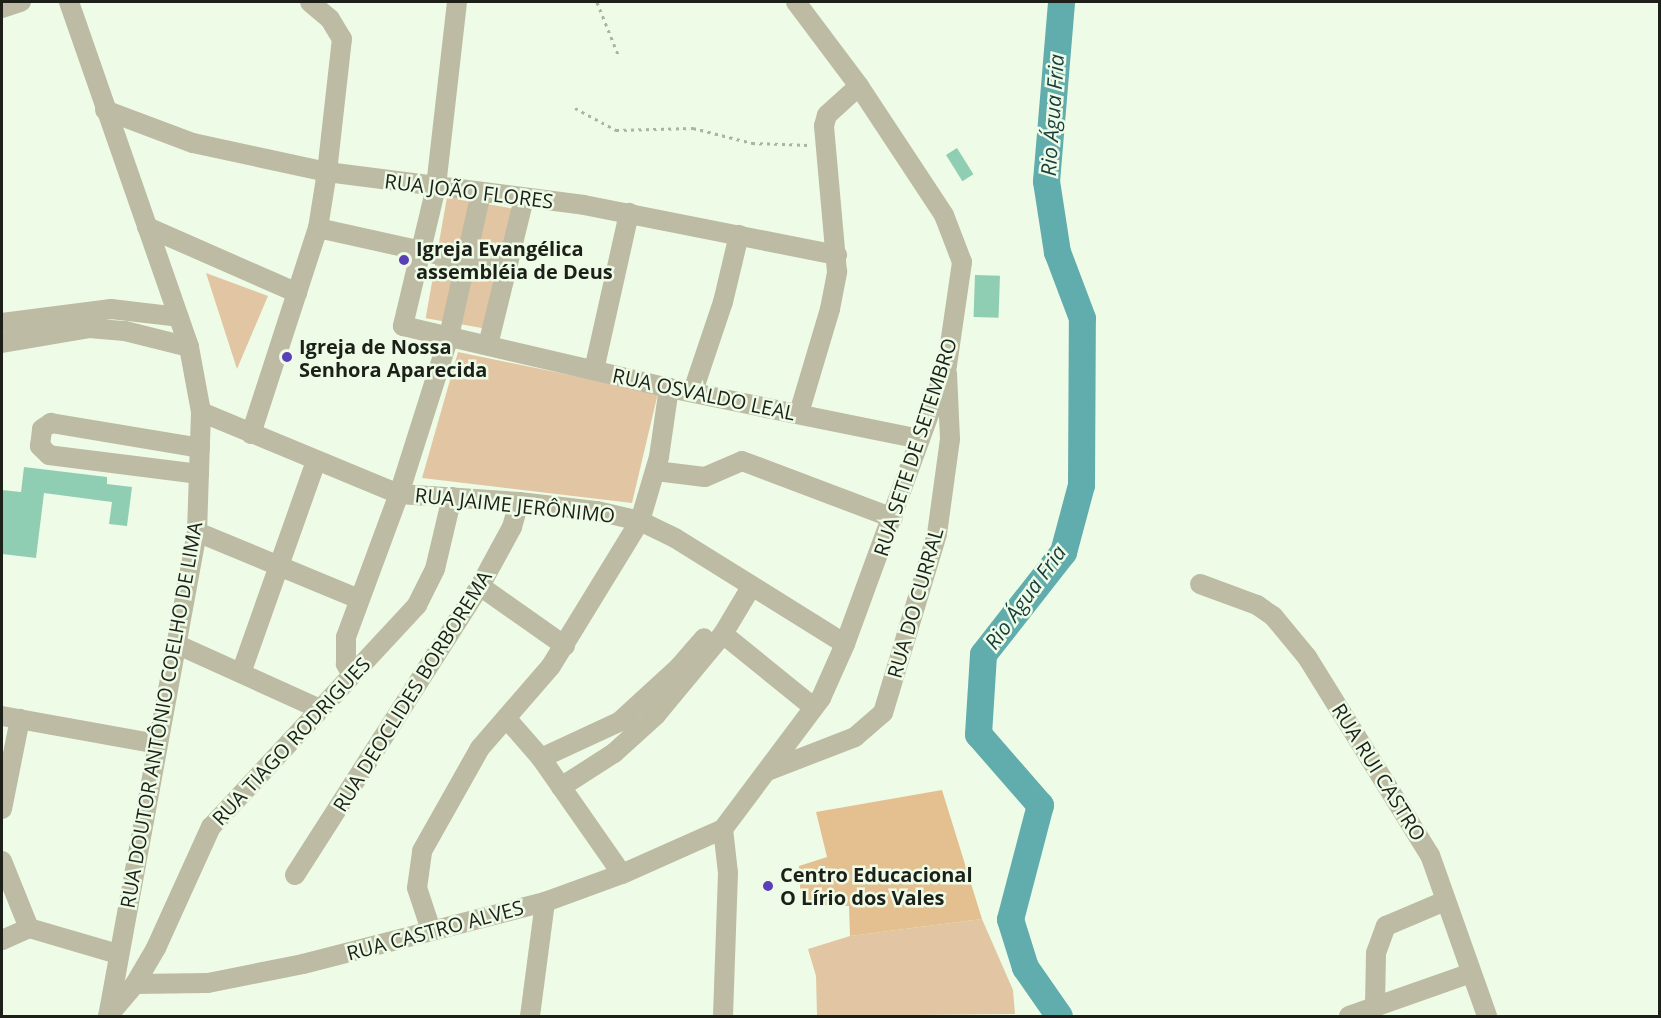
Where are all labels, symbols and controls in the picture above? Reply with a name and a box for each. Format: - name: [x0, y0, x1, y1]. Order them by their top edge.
- water label: Rio Água Fria: [1035, 53, 1069, 177]
- street label: RUA JOÃO FLORES: [383, 169, 555, 213]
- place label: Igreja Evangélica assembléia de Deus: [416, 237, 613, 284]
- marker: Igreja Evangélica assembléia de Deus: [397, 253, 411, 267]
- place label: Igreja de Nossa Senhora Aparecida: [299, 334, 487, 381]
- street label: RUA SETE DE SETEMBRO: [868, 335, 962, 559]
- marker: Igreja de Nossa Senhora Aparecida: [280, 350, 294, 364]
- street label: RUA OSVALDO LEAL: [610, 363, 798, 425]
- street label: RUA JAIME JERÔNIMO: [414, 483, 616, 527]
- street label: RUA DOUTOR ANTÔNIO COELHO DE LIMA: [115, 520, 207, 910]
- street label: RUA DO CURRAL: [882, 525, 948, 681]
- water label: Rio Água Fria: [979, 540, 1071, 654]
- street label: RUA DEOCLIDES BORBOREMA: [328, 566, 496, 816]
- street label: RUA TIAGO RODRIGUES: [207, 652, 375, 830]
- street label: RUA RUI CASTRO: [1327, 699, 1431, 845]
- place label: Centro Educacional O Lírio dos Vales: [780, 862, 973, 909]
- marker: Centro Educacional O Lírio dos Vales: [761, 879, 775, 893]
- street label: RUA CASTRO ALVES: [344, 895, 526, 965]

